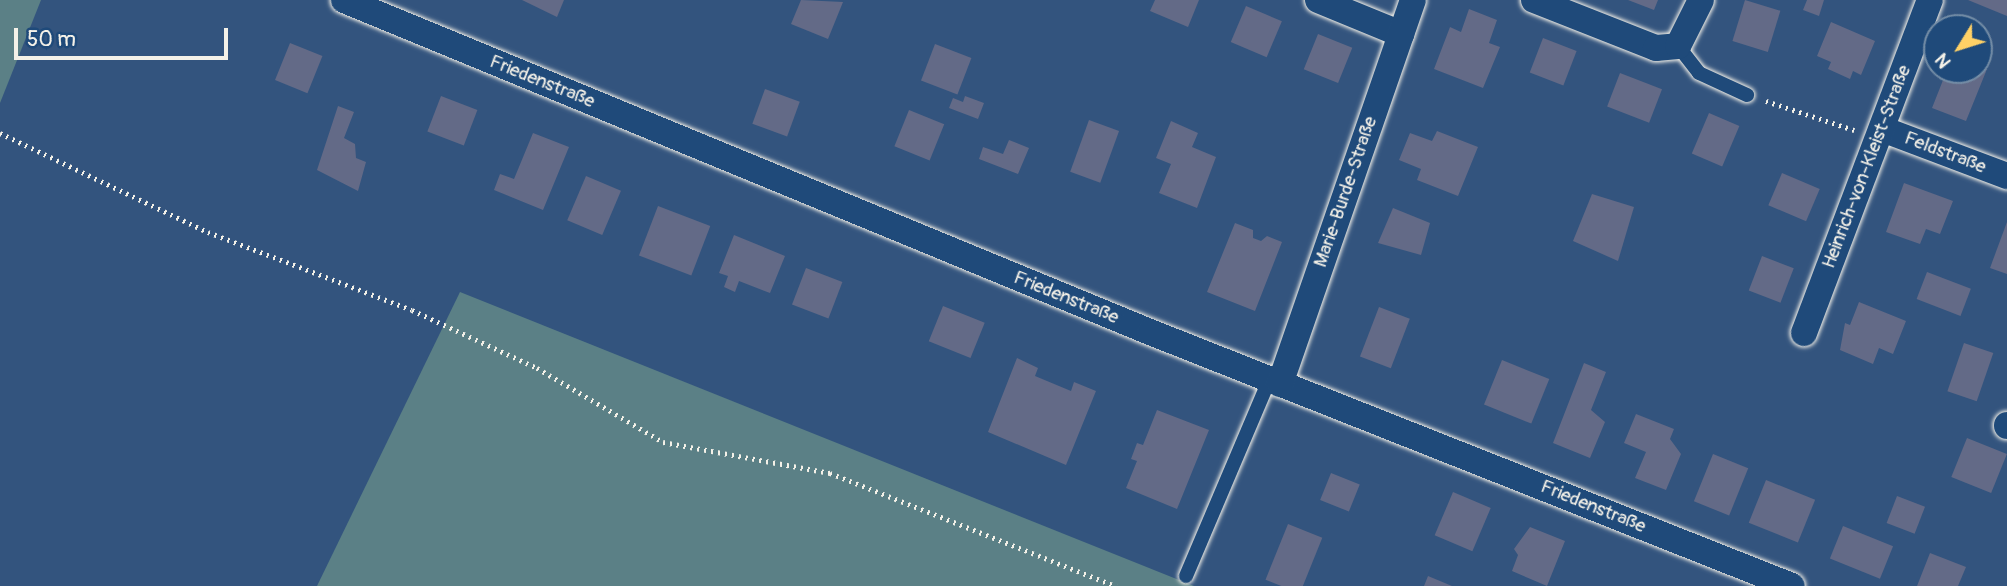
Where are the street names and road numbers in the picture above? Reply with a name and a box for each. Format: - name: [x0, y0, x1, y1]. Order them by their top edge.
- street label: Friedenstraße: [486, 51, 598, 113]
- street label: Heinrich-von-Kleist-Straße: [1818, 62, 1916, 272]
- street label: Marie-Burde-Straße: [1310, 114, 1382, 270]
- street label: Feldstraße: [1901, 127, 1989, 179]
- street label: Friedenstraße: [1010, 267, 1122, 329]
- street label: Friedenstraße: [1537, 476, 1649, 538]

